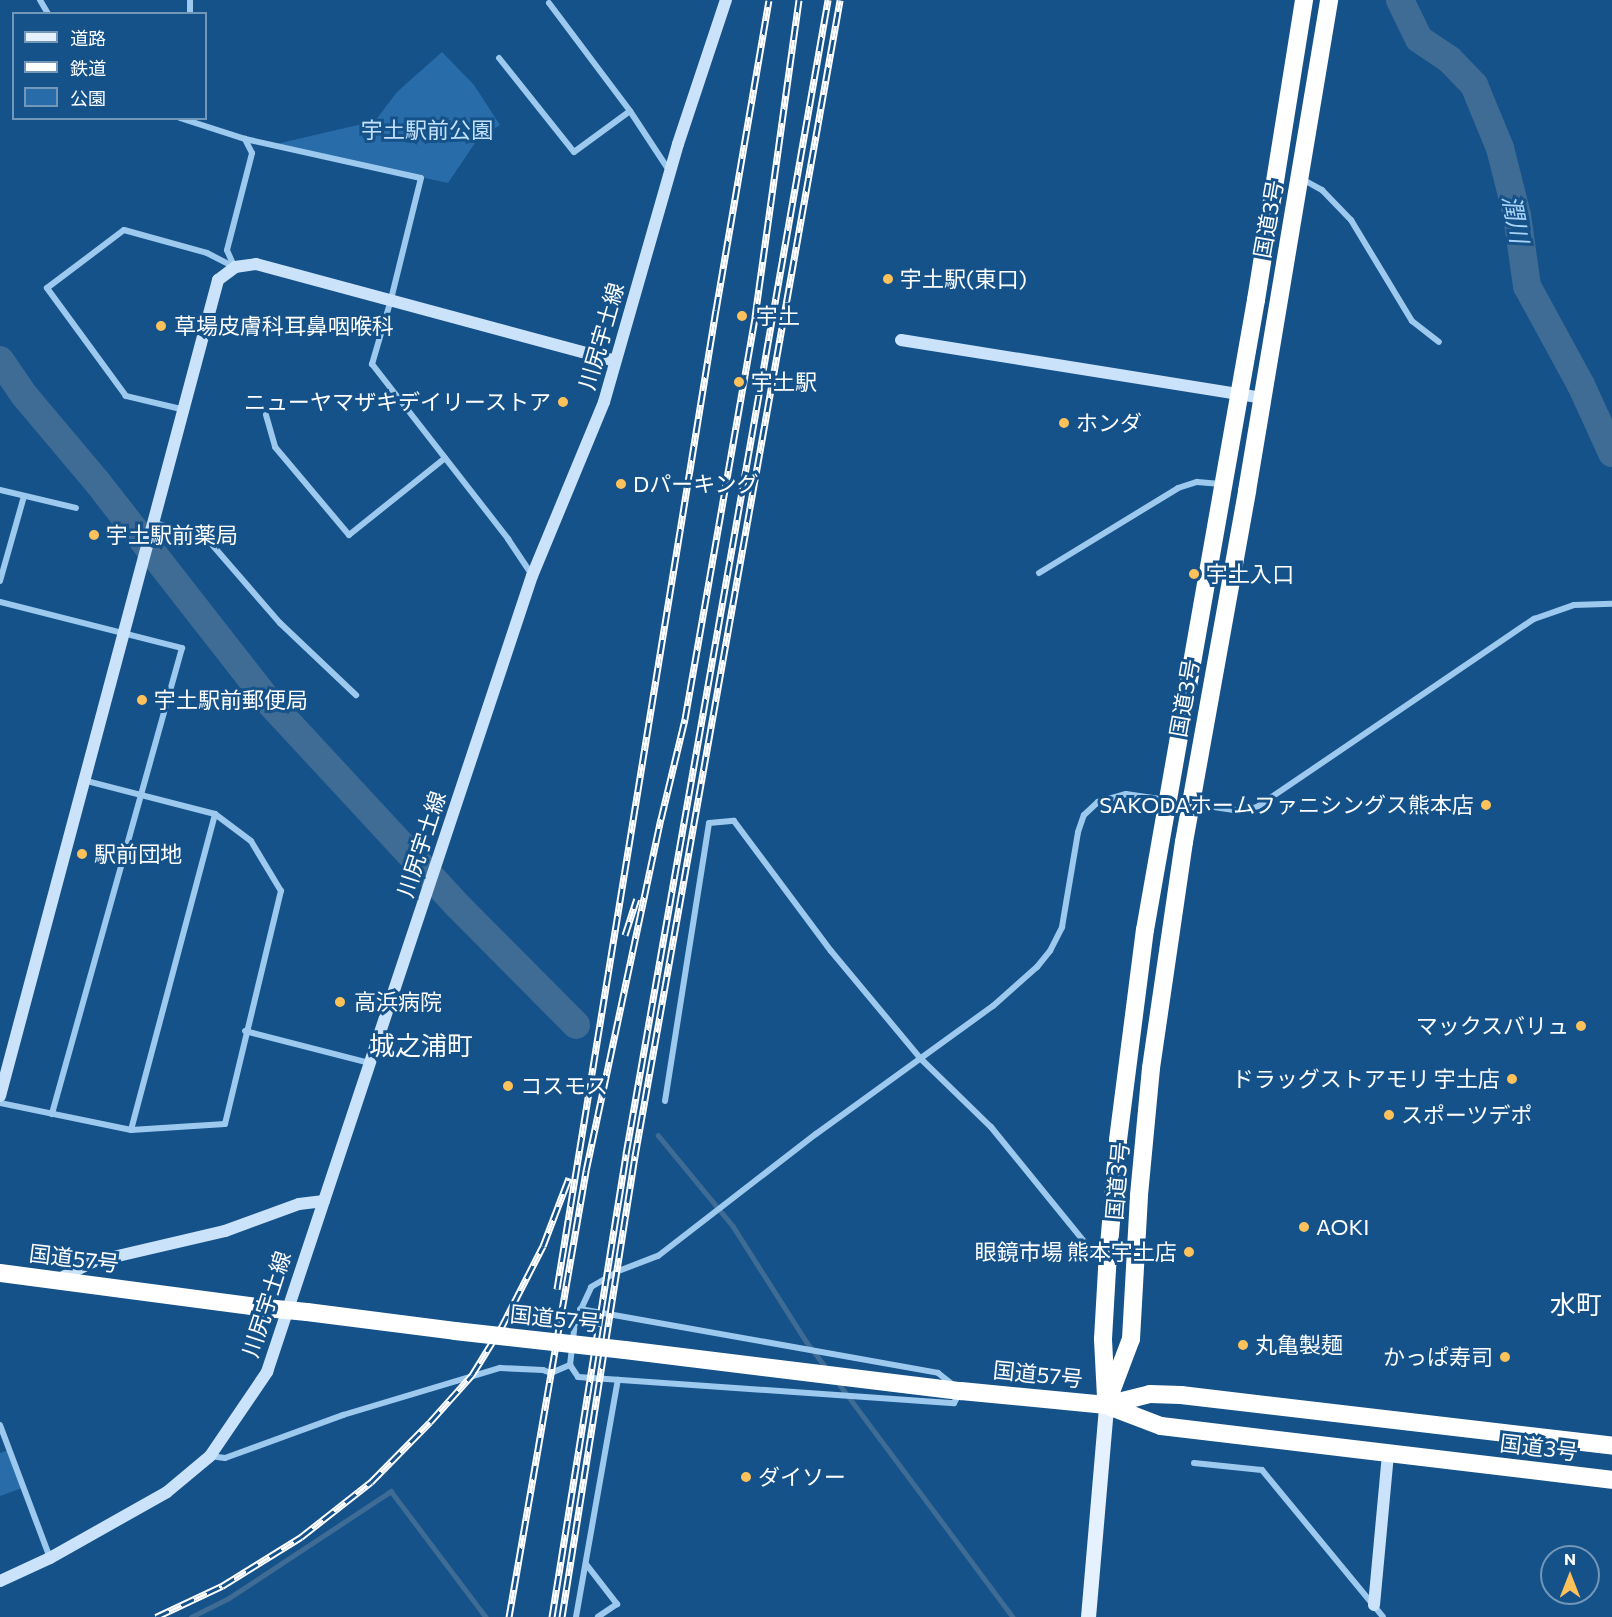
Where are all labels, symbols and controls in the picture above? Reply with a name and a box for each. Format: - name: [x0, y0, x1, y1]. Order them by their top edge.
- legend: [12, 12, 207, 120]
- text: 道路: [70, 27, 106, 49]
- text: 鉄道: [70, 57, 106, 79]
- text: 公園: [70, 87, 106, 109]
- park label: 宇土駅前公園: [361, 117, 493, 143]
- street label: 国道3号: [1248, 178, 1288, 260]
- water label: 潤川: [1497, 193, 1535, 245]
- place label: 宇土駅(東口): [900, 266, 1027, 292]
- marker: 宇土駅(東口): [881, 272, 895, 286]
- street label: 川尻宇土線: [573, 279, 629, 393]
- place label: 宇土: [756, 303, 800, 329]
- marker: 宇土: [733, 307, 751, 325]
- place label: 草場皮膚科耳鼻咽喉科: [174, 313, 394, 339]
- marker: 草場皮膚科耳鼻咽喉科: [152, 317, 170, 335]
- place label: 宇土駅: [751, 369, 817, 395]
- marker: 宇土駅: [732, 375, 746, 389]
- place label: ニューヤマザキデイリーストア: [243, 389, 551, 415]
- marker: ニューヤマザキデイリーストア: [556, 395, 570, 409]
- place label: ホンダ: [1076, 410, 1142, 436]
- marker: ホンダ: [1057, 416, 1071, 430]
- place label: Dパーキング: [633, 471, 759, 497]
- marker: Dパーキング: [614, 477, 628, 491]
- place label: 宇土駅前薬局: [106, 522, 238, 548]
- marker: 宇土駅前薬局: [87, 528, 101, 542]
- place label: 宇土入口: [1206, 561, 1294, 587]
- marker: 宇土入口: [1187, 567, 1201, 581]
- street label: 国道3号: [1164, 657, 1204, 739]
- place label: 宇土駅前郵便局: [154, 687, 308, 713]
- marker: 宇土駅前郵便局: [135, 693, 149, 707]
- street label: 川尻宇土線: [391, 788, 451, 900]
- place label: SAKODAホームファニシングス熊本店: [1097, 792, 1474, 818]
- marker: SAKODAホームファニシングス熊本店: [1479, 798, 1493, 812]
- place label: 駅前団地: [94, 841, 182, 867]
- marker: 駅前団地: [75, 847, 89, 861]
- place label: 高浜病院: [354, 989, 442, 1015]
- marker: 高浜病院: [331, 993, 349, 1011]
- place label: マックスバリュ: [1415, 1013, 1569, 1039]
- marker: マックスバリュ: [1574, 1019, 1588, 1033]
- district label: 城之浦町: [369, 1029, 473, 1061]
- place label: ドラッグストアモリ 宇土店: [1232, 1066, 1500, 1092]
- marker: ドラッグストアモリ 宇土店: [1505, 1072, 1519, 1086]
- place label: コスモス: [520, 1073, 608, 1099]
- marker: コスモス: [501, 1079, 515, 1093]
- place label: スポーツデポ: [1401, 1102, 1533, 1128]
- marker: スポーツデポ: [1382, 1108, 1396, 1122]
- street label: 国道3号: [1100, 1141, 1134, 1221]
- place label: AOKI: [1316, 1214, 1369, 1240]
- marker: AOKI: [1297, 1220, 1311, 1234]
- street label: 国道57号: [28, 1239, 120, 1277]
- place label: 眼鏡市場 熊本宇土店: [975, 1239, 1177, 1265]
- marker: 眼鏡市場 熊本宇土店: [1182, 1245, 1196, 1259]
- street label: 川尻宇土線: [236, 1248, 296, 1360]
- district label: 水町: [1550, 1288, 1602, 1320]
- street label: 国道57号: [509, 1300, 601, 1336]
- place label: 丸亀製麺: [1255, 1332, 1343, 1358]
- marker: 丸亀製麺: [1236, 1338, 1250, 1352]
- place label: かっぱ寿司: [1383, 1344, 1493, 1370]
- marker: かっぱ寿司: [1498, 1350, 1512, 1364]
- street label: 国道57号: [992, 1356, 1084, 1392]
- street label: 国道3号: [1498, 1429, 1580, 1465]
- place label: ダイソー: [758, 1464, 846, 1490]
- marker: ダイソー: [739, 1470, 753, 1484]
- north arrow: [1540, 1545, 1600, 1605]
- text: N: [1564, 1549, 1576, 1568]

